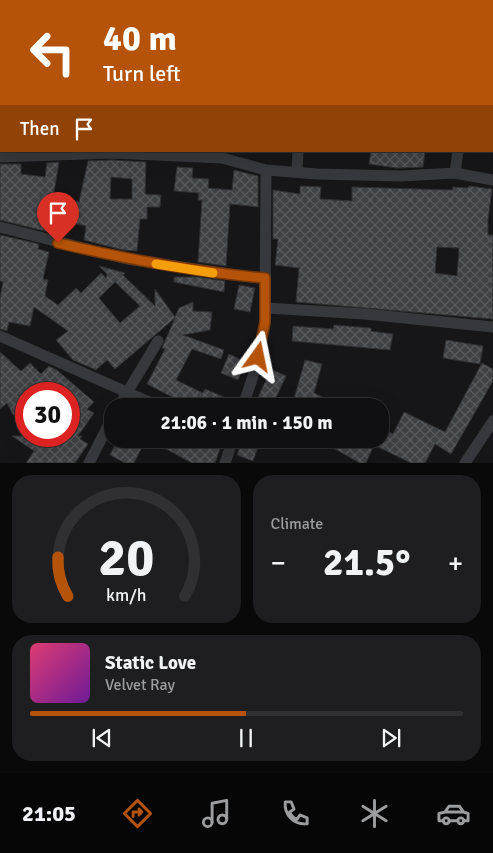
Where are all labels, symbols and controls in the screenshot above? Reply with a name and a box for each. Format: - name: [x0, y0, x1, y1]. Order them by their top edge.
- text: 40 m: [103, 17, 177, 60]
- icon: left: [20, 20, 85, 85]
- text: Turn left: [103, 60, 181, 87]
- icon: arrive: [70, 115, 98, 143]
- text: Then: [20, 117, 60, 141]
- pin: [37, 192, 79, 243]
- icon: arrive: [44, 199, 72, 227]
- position arrow: [231, 330, 283, 382]
- speed limit sign: 30: [15, 382, 80, 447]
- text: 21:06 · 1 min · 150 m: [160, 411, 333, 435]
- text: Climate: [271, 514, 323, 534]
- text: 20: [98, 526, 154, 590]
- text: 21.5°: [323, 539, 411, 586]
- text: −: [271, 546, 286, 580]
- text: +: [448, 546, 463, 580]
- text: km/h: [106, 584, 146, 606]
- text: Static Love: [105, 651, 196, 675]
- text: Velvet Ray: [105, 675, 175, 695]
- icon: previous: [88, 724, 116, 752]
- icon: pause: [232, 724, 260, 752]
- icon: next: [377, 724, 405, 752]
- icon: directions: [120, 796, 155, 831]
- icon: music: [199, 796, 234, 831]
- icon: phone: [278, 796, 313, 831]
- icon: climate: [357, 796, 392, 831]
- icon: car: [436, 796, 471, 831]
- text: 21:05: [22, 800, 76, 827]

